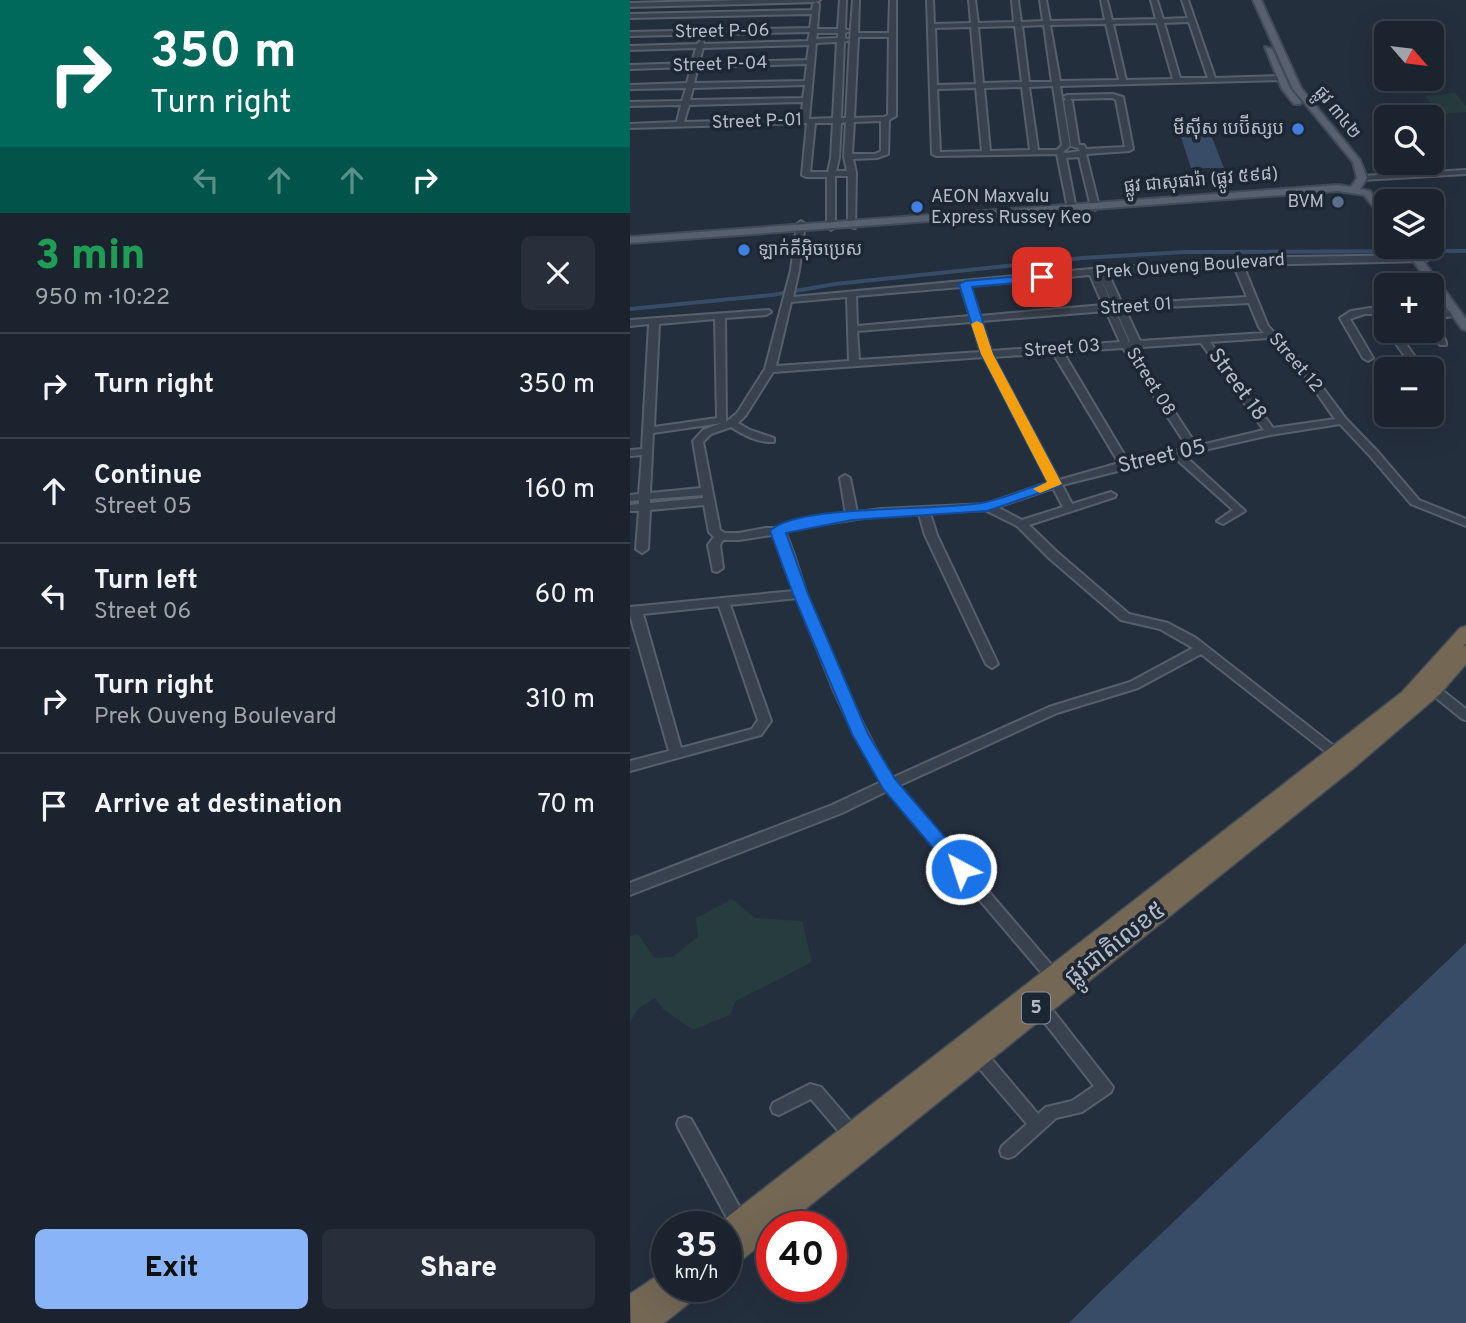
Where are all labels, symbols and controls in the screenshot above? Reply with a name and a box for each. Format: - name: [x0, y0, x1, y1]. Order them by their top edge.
- street label: Street P-06: [675, 20, 769, 44]
- north arrow: [1374, 21, 1444, 91]
- map controls: [1374, 21, 1444, 427]
- text: 350 m: [150, 23, 297, 85]
- icon: right: [35, 28, 126, 119]
- street label: Street P-04: [672, 52, 768, 78]
- street label: ផ្លូវ ៣៤២: [1306, 82, 1365, 146]
- text: Turn right: [150, 84, 292, 124]
- button: search: [1374, 105, 1444, 175]
- street label: Street P-01: [711, 109, 803, 135]
- place label: មីសុីស បេប៊ីស្សប: [1173, 114, 1284, 141]
- marker: មីសុីស បេប៊ីស្សប: [1290, 121, 1306, 137]
- icon: left: [187, 161, 225, 199]
- icon: ahead: [260, 161, 298, 199]
- icon: ahead: [333, 161, 371, 199]
- icon: right: [406, 161, 444, 199]
- street label: ផ្លូវ ជាសុផារ៉ា (ផ្លូវ ៥៩៨): [1123, 163, 1279, 203]
- place label: AEON Maxvalu Express Russey Keo: [931, 186, 1092, 230]
- button: layers: [1374, 189, 1444, 259]
- place label: BVM: [1287, 191, 1324, 214]
- marker: BVM: [1330, 194, 1346, 210]
- marker: AEON Maxvalu Express Russey Keo: [909, 199, 925, 215]
- text: 3 min: [35, 231, 146, 284]
- button: close: [521, 236, 595, 310]
- place label: ឡាក់គីអ៊ិចប្រេស: [758, 238, 862, 262]
- marker: ឡាក់គីអ៊ិចប្រេស: [736, 242, 752, 258]
- pin: [1012, 247, 1072, 307]
- street label: Prek Ouveng Boulevard: [1094, 249, 1286, 285]
- icon: arrive: [1023, 258, 1061, 296]
- button: +: [1374, 273, 1444, 343]
- text: 950 m · 10:22: [35, 284, 170, 313]
- street label: Street 01: [1099, 293, 1173, 321]
- street label: Street 12: [1263, 328, 1327, 398]
- street label: Street 03: [1023, 335, 1101, 363]
- street label: Street 18: [1202, 343, 1272, 427]
- street label: Street 08: [1120, 344, 1180, 420]
- button: −: [1374, 357, 1444, 427]
- icon: right: [35, 367, 73, 405]
- text: Turn right: [94, 369, 214, 402]
- text: 350 m: [518, 369, 595, 402]
- street label: Street 05: [1115, 434, 1209, 480]
- text: Continue: [94, 460, 202, 493]
- icon: ahead: [35, 472, 73, 510]
- text: 160 m: [525, 474, 595, 507]
- text: Street 05: [94, 493, 192, 522]
- text: Turn left: [94, 565, 198, 598]
- icon: left: [35, 577, 73, 615]
- text: 60 m: [535, 579, 595, 612]
- text: Street 06: [94, 598, 191, 627]
- text: Turn right: [94, 670, 214, 703]
- icon: right: [35, 682, 73, 720]
- text: 310 m: [525, 684, 595, 717]
- text: Prek Ouveng Boulevard: [94, 703, 337, 732]
- icon: arrive: [35, 787, 73, 825]
- text: Arrive at destination: [94, 789, 342, 822]
- text: 70 m: [537, 789, 595, 822]
- position arrow: [924, 832, 998, 906]
- street label: ផ្លូវជាតិលេខ៥: [1059, 896, 1176, 998]
- road number: 5: [1022, 992, 1050, 1024]
- speed limit sign: 40: [756, 1211, 847, 1302]
- text: 35: [675, 1225, 718, 1269]
- button: Exit: [35, 1229, 308, 1309]
- button: Share: [322, 1229, 595, 1309]
- text: km/h: [675, 1262, 718, 1285]

